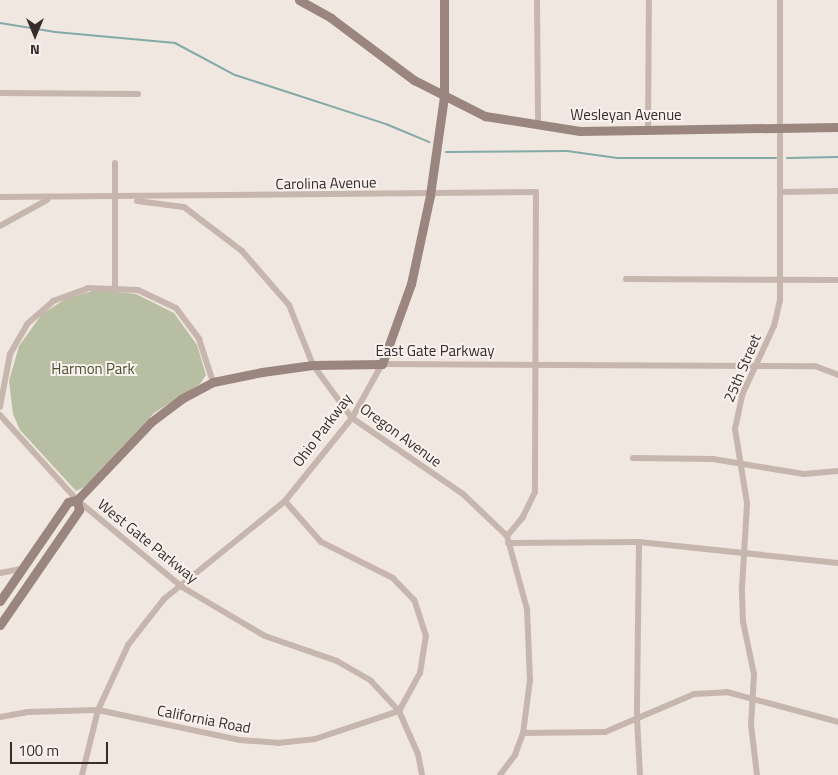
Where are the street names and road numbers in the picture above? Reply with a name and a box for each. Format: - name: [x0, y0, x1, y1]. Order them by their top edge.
- street label: Wesleyan Avenue: [570, 106, 682, 124]
- street label: Carolina Avenue: [275, 173, 377, 193]
- street label: 25th Street: [720, 331, 764, 405]
- street label: East Gate Parkway: [376, 342, 494, 360]
- street label: Ohio Parkway: [289, 390, 355, 470]
- street label: Oregon Avenue: [357, 399, 445, 471]
- street label: West Gate Parkway: [94, 495, 202, 587]
- street label: California Road: [156, 701, 252, 737]

